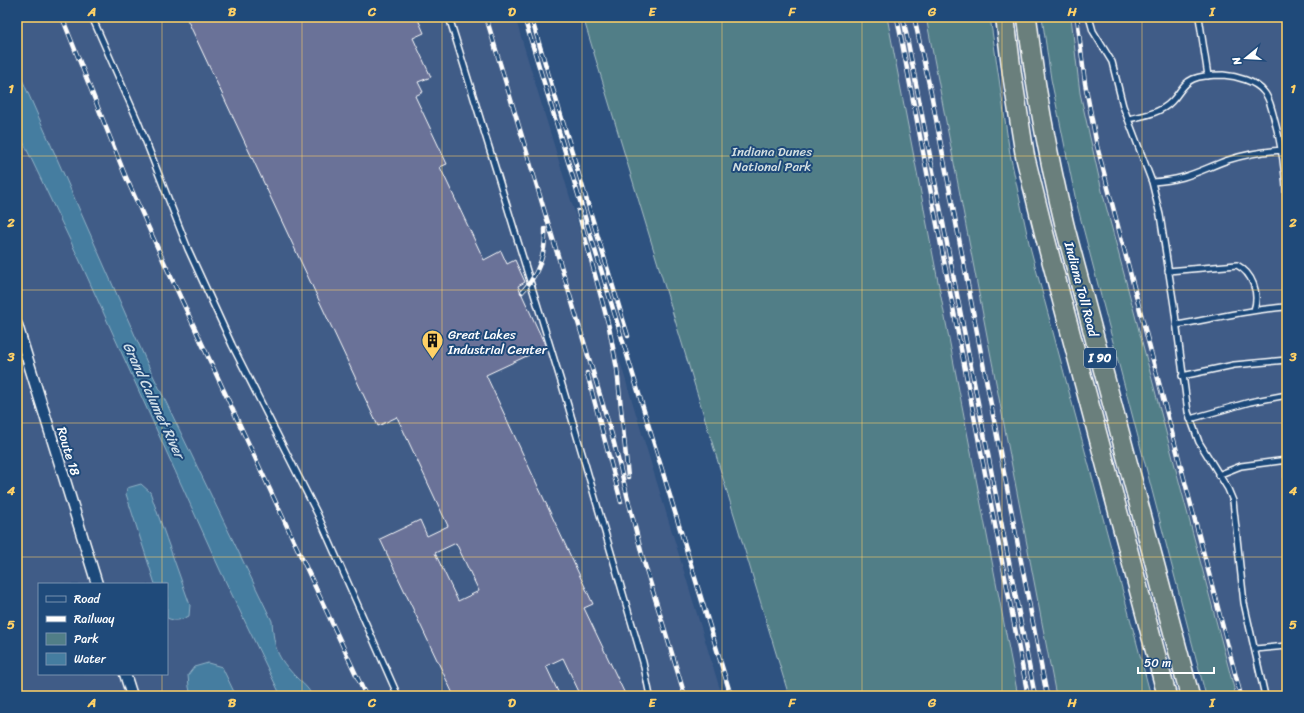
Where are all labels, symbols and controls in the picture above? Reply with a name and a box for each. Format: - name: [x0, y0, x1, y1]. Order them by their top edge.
- text: A: [87, 0, 96, 23]
- text: B: [228, 0, 237, 23]
- text: C: [367, 0, 377, 23]
- text: D: [508, 0, 516, 23]
- text: E: [648, 0, 657, 23]
- text: F: [787, 0, 796, 23]
- text: G: [927, 0, 937, 23]
- text: H: [1066, 0, 1077, 23]
- text: I: [1208, 0, 1216, 23]
- north arrow: [1226, 38, 1266, 78]
- text: N: [1227, 54, 1247, 68]
- text: 1: [8, 77, 14, 100]
- text: 1: [1290, 77, 1296, 100]
- park label: Indiana Dunes National Park: [731, 140, 812, 178]
- text: 2: [6, 211, 15, 234]
- text: 2: [1288, 211, 1297, 234]
- street label: Indiana Toll Road: [1058, 238, 1106, 340]
- place label: Great Lakes Industrial Center: [447, 323, 548, 361]
- building icon: Great Lakes Industrial Center: [419, 328, 445, 361]
- water label: Grand Calumet River: [116, 338, 193, 465]
- text: 3: [6, 345, 15, 368]
- text: 3: [1288, 345, 1297, 368]
- road number: I 90: [1084, 348, 1116, 368]
- street label: Route 18: [50, 424, 87, 479]
- text: 4: [6, 479, 16, 502]
- text: 4: [1288, 479, 1298, 502]
- legend: [38, 583, 168, 675]
- text: Road: [74, 588, 101, 610]
- text: Railway: [74, 608, 115, 630]
- text: 5: [7, 613, 15, 636]
- text: 5: [1289, 613, 1297, 636]
- text: Park: [74, 628, 99, 650]
- text: Water: [74, 648, 107, 670]
- scale bar: [1138, 649, 1214, 675]
- text: 50 m: [1144, 652, 1171, 674]
- text: A: [87, 691, 96, 713]
- text: B: [228, 691, 237, 713]
- text: C: [367, 691, 377, 713]
- text: D: [508, 691, 516, 713]
- text: E: [648, 691, 657, 713]
- text: F: [787, 691, 796, 713]
- text: G: [927, 691, 937, 713]
- text: H: [1066, 691, 1077, 713]
- text: I: [1208, 691, 1216, 713]

